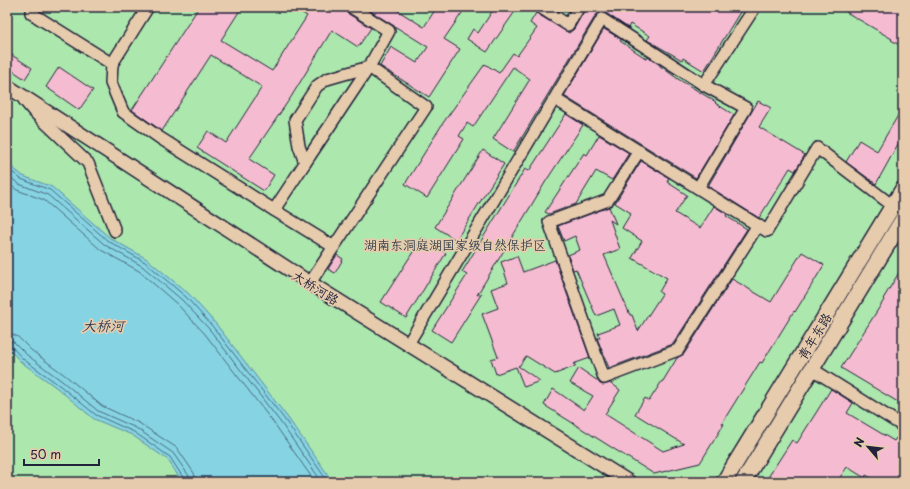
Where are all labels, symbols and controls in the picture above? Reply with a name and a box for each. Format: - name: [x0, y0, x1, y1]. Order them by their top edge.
- park label: 湖南东洞庭湖国家级自然保护区: [364, 235, 546, 254]
- street label: 大桥河路: [289, 265, 343, 309]
- street label: 青年东路: [792, 309, 836, 363]
- water label: 大桥河: [82, 315, 126, 336]
- north arrow: [848, 427, 888, 467]
- text: N: [849, 434, 868, 450]
- scale bar: [24, 441, 99, 467]
- text: 50 m: [30, 445, 61, 463]

